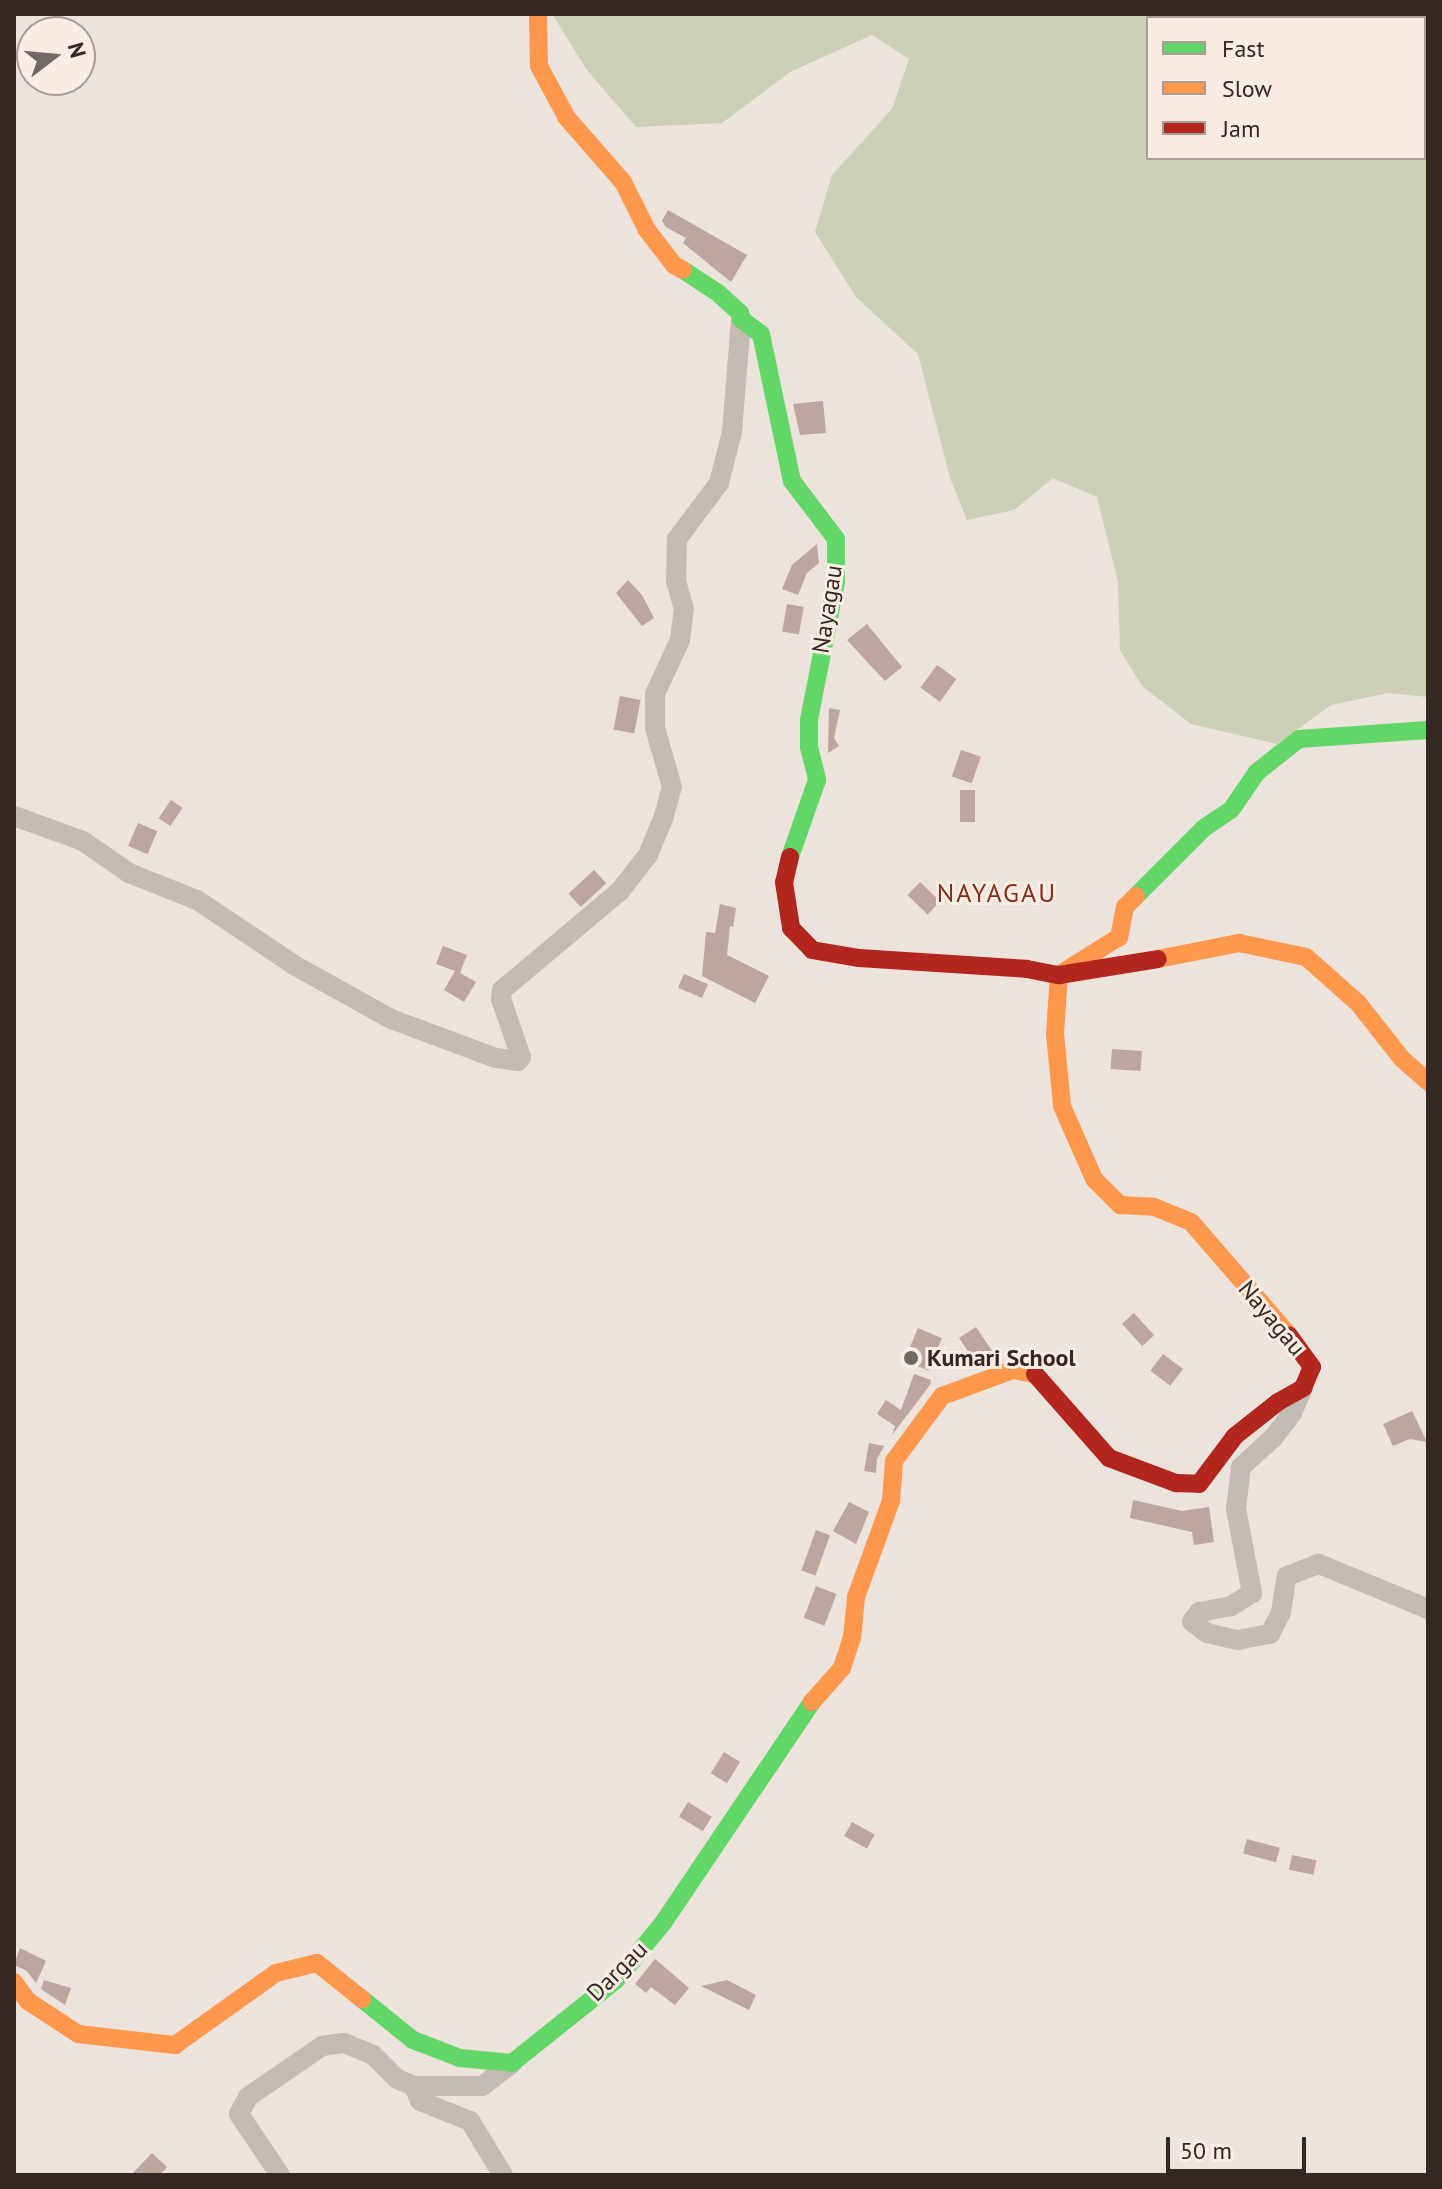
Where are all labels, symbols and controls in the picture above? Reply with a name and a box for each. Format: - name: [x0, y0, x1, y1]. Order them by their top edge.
- north arrow: [16, 16, 96, 96]
- legend: [1146, 16, 1426, 160]
- text: Fast: [1222, 33, 1265, 64]
- text: N: [62, 39, 93, 61]
- text: Slow: [1222, 73, 1272, 104]
- text: Jam: [1222, 113, 1260, 144]
- street label: Nayagau: [806, 563, 848, 655]
- district label: NAYAGAU: [937, 877, 1057, 909]
- street label: Nayagau: [1232, 1275, 1312, 1361]
- place label: Kumari School: [927, 1344, 1076, 1372]
- marker: Kumari School: [902, 1349, 920, 1367]
- street label: Dargau: [581, 1935, 653, 2007]
- scale bar: [1170, 2121, 1310, 2171]
- text: 50 m: [1180, 2135, 1232, 2166]

